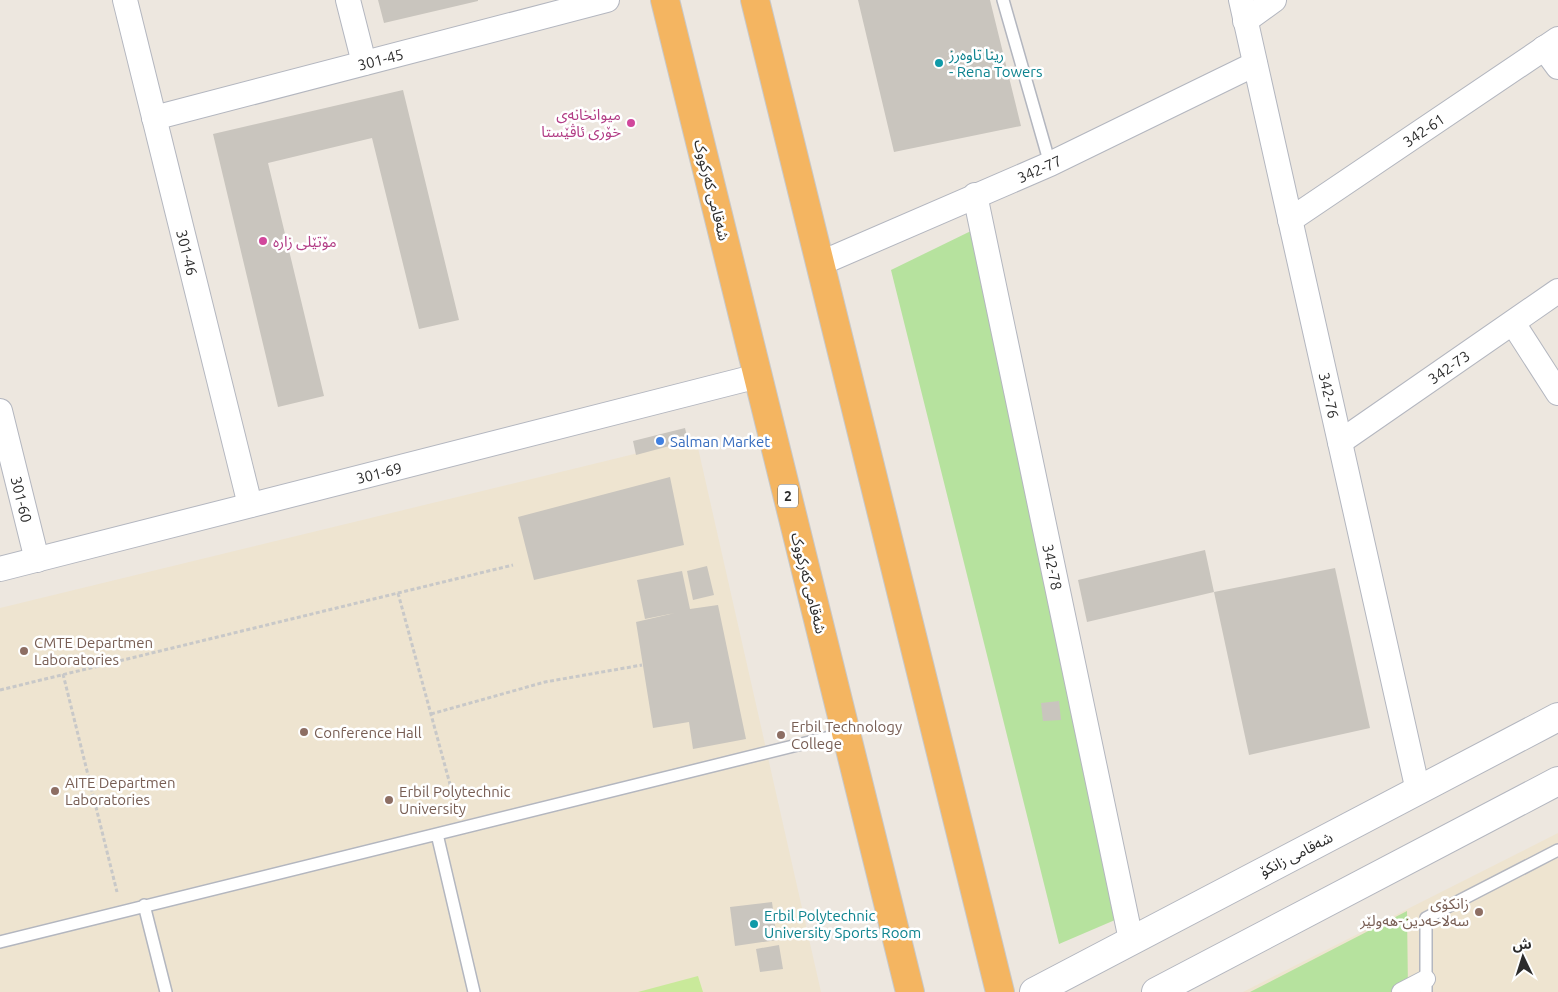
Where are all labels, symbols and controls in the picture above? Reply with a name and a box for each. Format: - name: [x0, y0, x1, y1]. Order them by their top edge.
- street label: 301-45: [356, 45, 405, 73]
- place label: رينا تاوەرز - Rena Towers: [948, 46, 1043, 80]
- marker: رينا تاوەرز - Rena Towers: [933, 57, 945, 69]
- place label: میوانخانەی خۆری ئاڤێستا: [541, 106, 621, 141]
- street label: 342-61: [1399, 110, 1448, 150]
- marker: میوانخانەی خۆری ئاڤێستا: [625, 117, 637, 129]
- street label: شەقامی کەرکووک: [690, 138, 733, 243]
- street label: 342-77: [1014, 151, 1064, 186]
- street label: 301-46: [174, 228, 201, 277]
- place label: مۆتێلی زارە: [273, 233, 337, 251]
- marker: مۆتێلی زارە: [257, 235, 269, 247]
- street label: 342-73: [1424, 347, 1473, 387]
- street label: 342-76: [1316, 371, 1343, 420]
- place label: Salman Market: [670, 433, 770, 450]
- marker: Salman Market: [654, 435, 666, 447]
- street label: 301-69: [354, 459, 404, 487]
- street label: 301-60: [8, 475, 36, 524]
- road number: 2: [778, 484, 798, 508]
- street label: شەقامی کەرکووک: [787, 531, 830, 636]
- street label: 342-78: [1040, 542, 1066, 592]
- place label: CMTE Departmen Laboratories: [34, 634, 153, 668]
- marker: CMTE Departmen Laboratories: [18, 645, 30, 657]
- place label: Erbil Technology College: [791, 718, 902, 752]
- place label: Conference Hall: [314, 724, 422, 741]
- marker: Conference Hall: [298, 726, 310, 738]
- marker: Erbil Technology College: [775, 729, 787, 741]
- place label: AITE Departmen Laboratories: [65, 774, 176, 808]
- place label: Erbil Polytechnic University: [399, 783, 511, 817]
- marker: AITE Departmen Laboratories: [49, 785, 61, 797]
- marker: Erbil Polytechnic University: [383, 794, 395, 806]
- street label: شەقامی زانکۆ: [1257, 828, 1336, 881]
- place label: زانکۆی سەلاحەدین-هەولێر: [1359, 895, 1469, 930]
- marker: زانکۆی سەلاحەدین-هەولێر: [1473, 906, 1485, 918]
- place label: Erbil Polytechnic University Sports Room: [764, 907, 921, 941]
- marker: Erbil Polytechnic University Sports Room: [748, 918, 760, 930]
- north arrow: [1498, 932, 1548, 982]
- text: ش: [1512, 935, 1532, 953]

